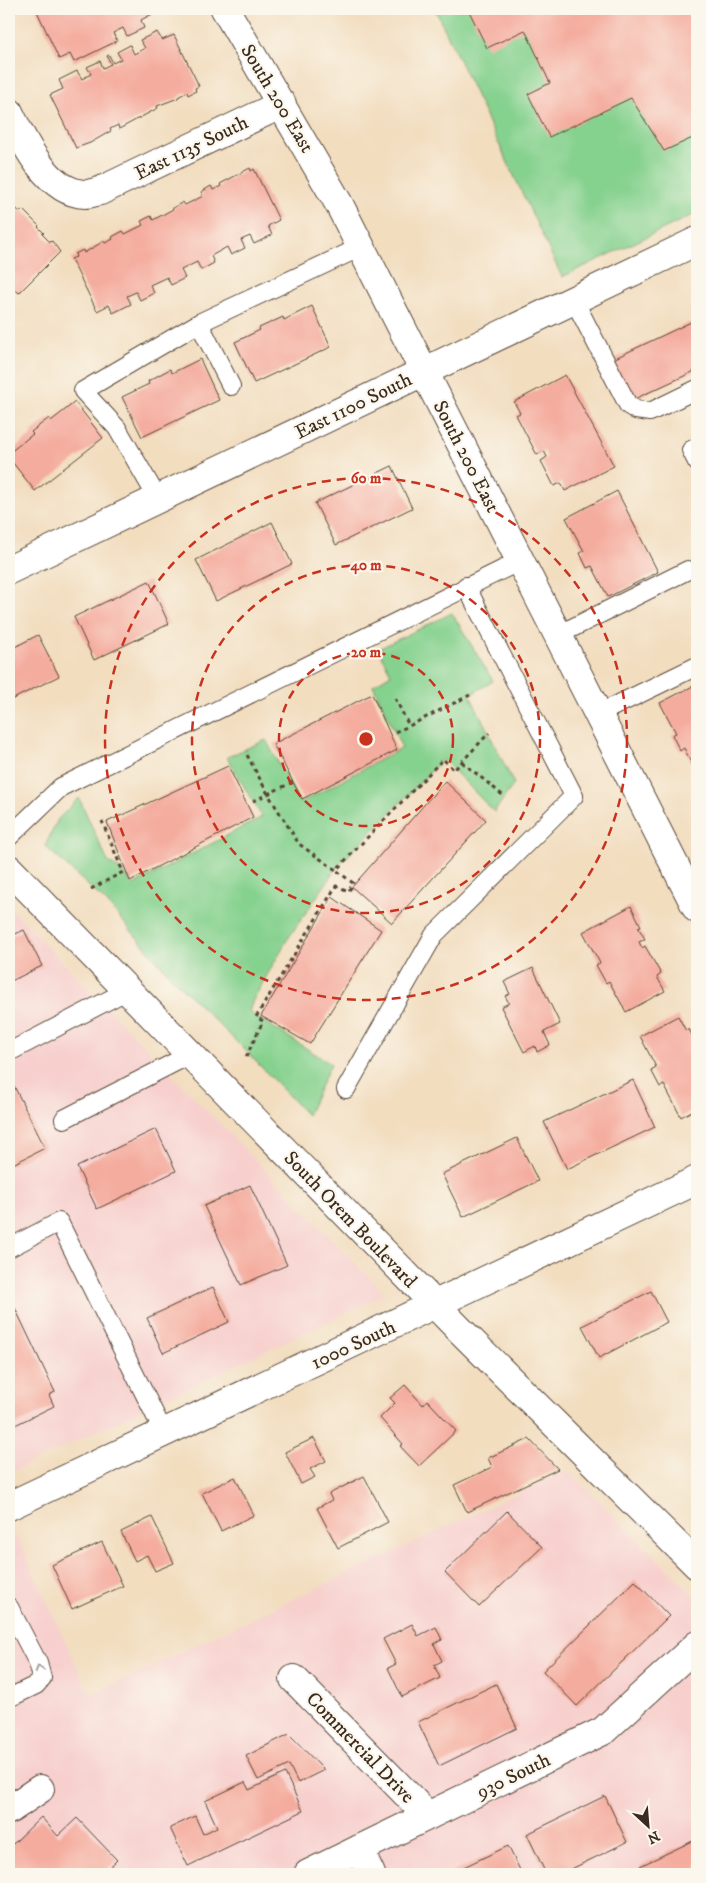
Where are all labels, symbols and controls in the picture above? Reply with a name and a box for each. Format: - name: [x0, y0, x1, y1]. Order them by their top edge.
- street label: South 200 East: [234, 40, 319, 158]
- street label: East 1135 South: [131, 110, 253, 187]
- street label: East 1100 South: [291, 367, 417, 445]
- street label: South 200 East: [427, 396, 505, 517]
- text: 60 m: [351, 469, 382, 488]
- text: 40 m: [349, 556, 382, 575]
- text: 20 m: [351, 643, 382, 662]
- centre of rings: [357, 730, 375, 748]
- street label: South Orem Boulevard: [278, 1146, 422, 1294]
- street label: 1000 South: [307, 1315, 400, 1376]
- one-way arrow: [34, 1664, 45, 1673]
- street label: Commercial Drive: [300, 1687, 420, 1809]
- street label: 930 South: [472, 1748, 555, 1805]
- north arrow: [624, 1800, 674, 1850]
- text: N: [644, 1826, 662, 1848]

